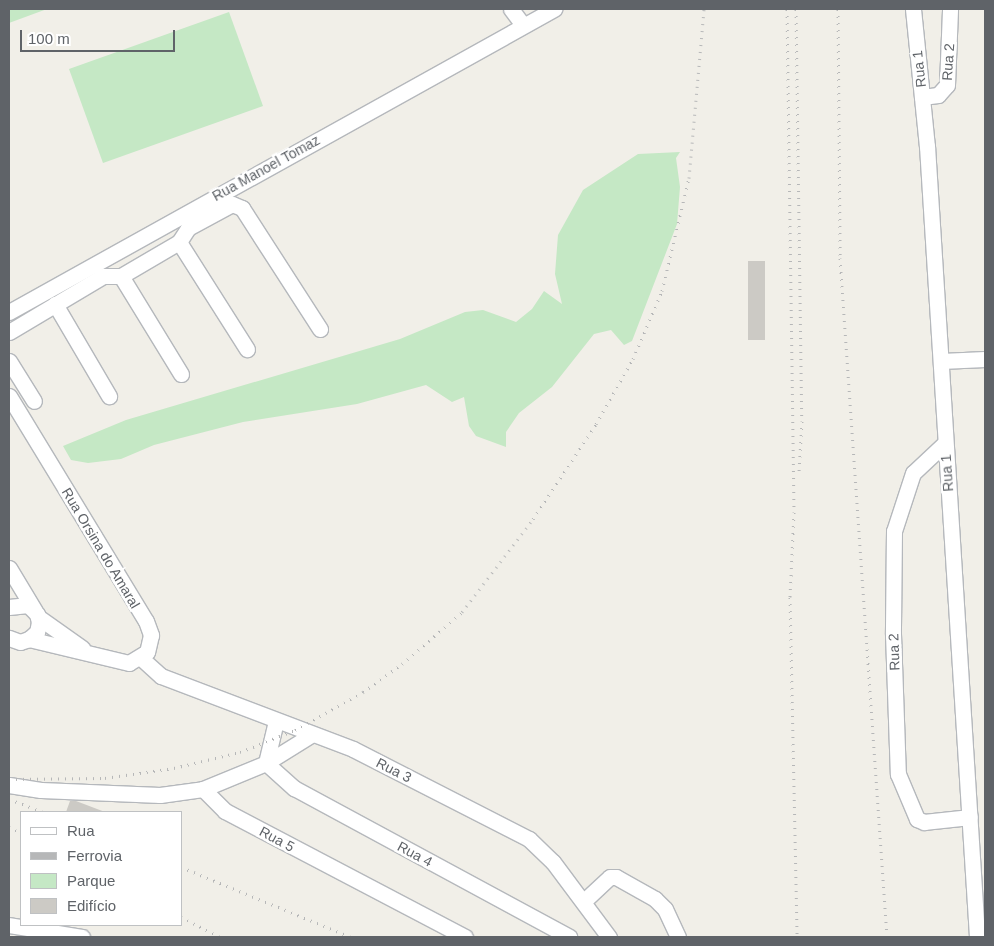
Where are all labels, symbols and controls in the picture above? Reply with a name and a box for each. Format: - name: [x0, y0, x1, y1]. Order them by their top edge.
- scale bar: [22, 20, 178, 52]
- text: 100 m: [28, 30, 70, 47]
- street label: Rua 2: [938, 43, 958, 81]
- street label: Rua 1: [909, 50, 929, 88]
- street label: Rua Manoel Tomaz: [209, 131, 323, 205]
- street label: Rua 1: [937, 454, 957, 492]
- street label: Rua Orsina do Amaral: [58, 484, 144, 612]
- street label: Rua 2: [885, 633, 903, 671]
- street label: Rua 3: [374, 754, 414, 786]
- legend: [20, 811, 182, 926]
- text: Rua: [67, 822, 95, 839]
- street label: Rua 5: [257, 823, 297, 855]
- street label: Rua 4: [395, 838, 435, 870]
- text: Ferrovia: [67, 847, 122, 864]
- text: Parque: [67, 872, 115, 889]
- text: Edifício: [67, 897, 116, 914]

